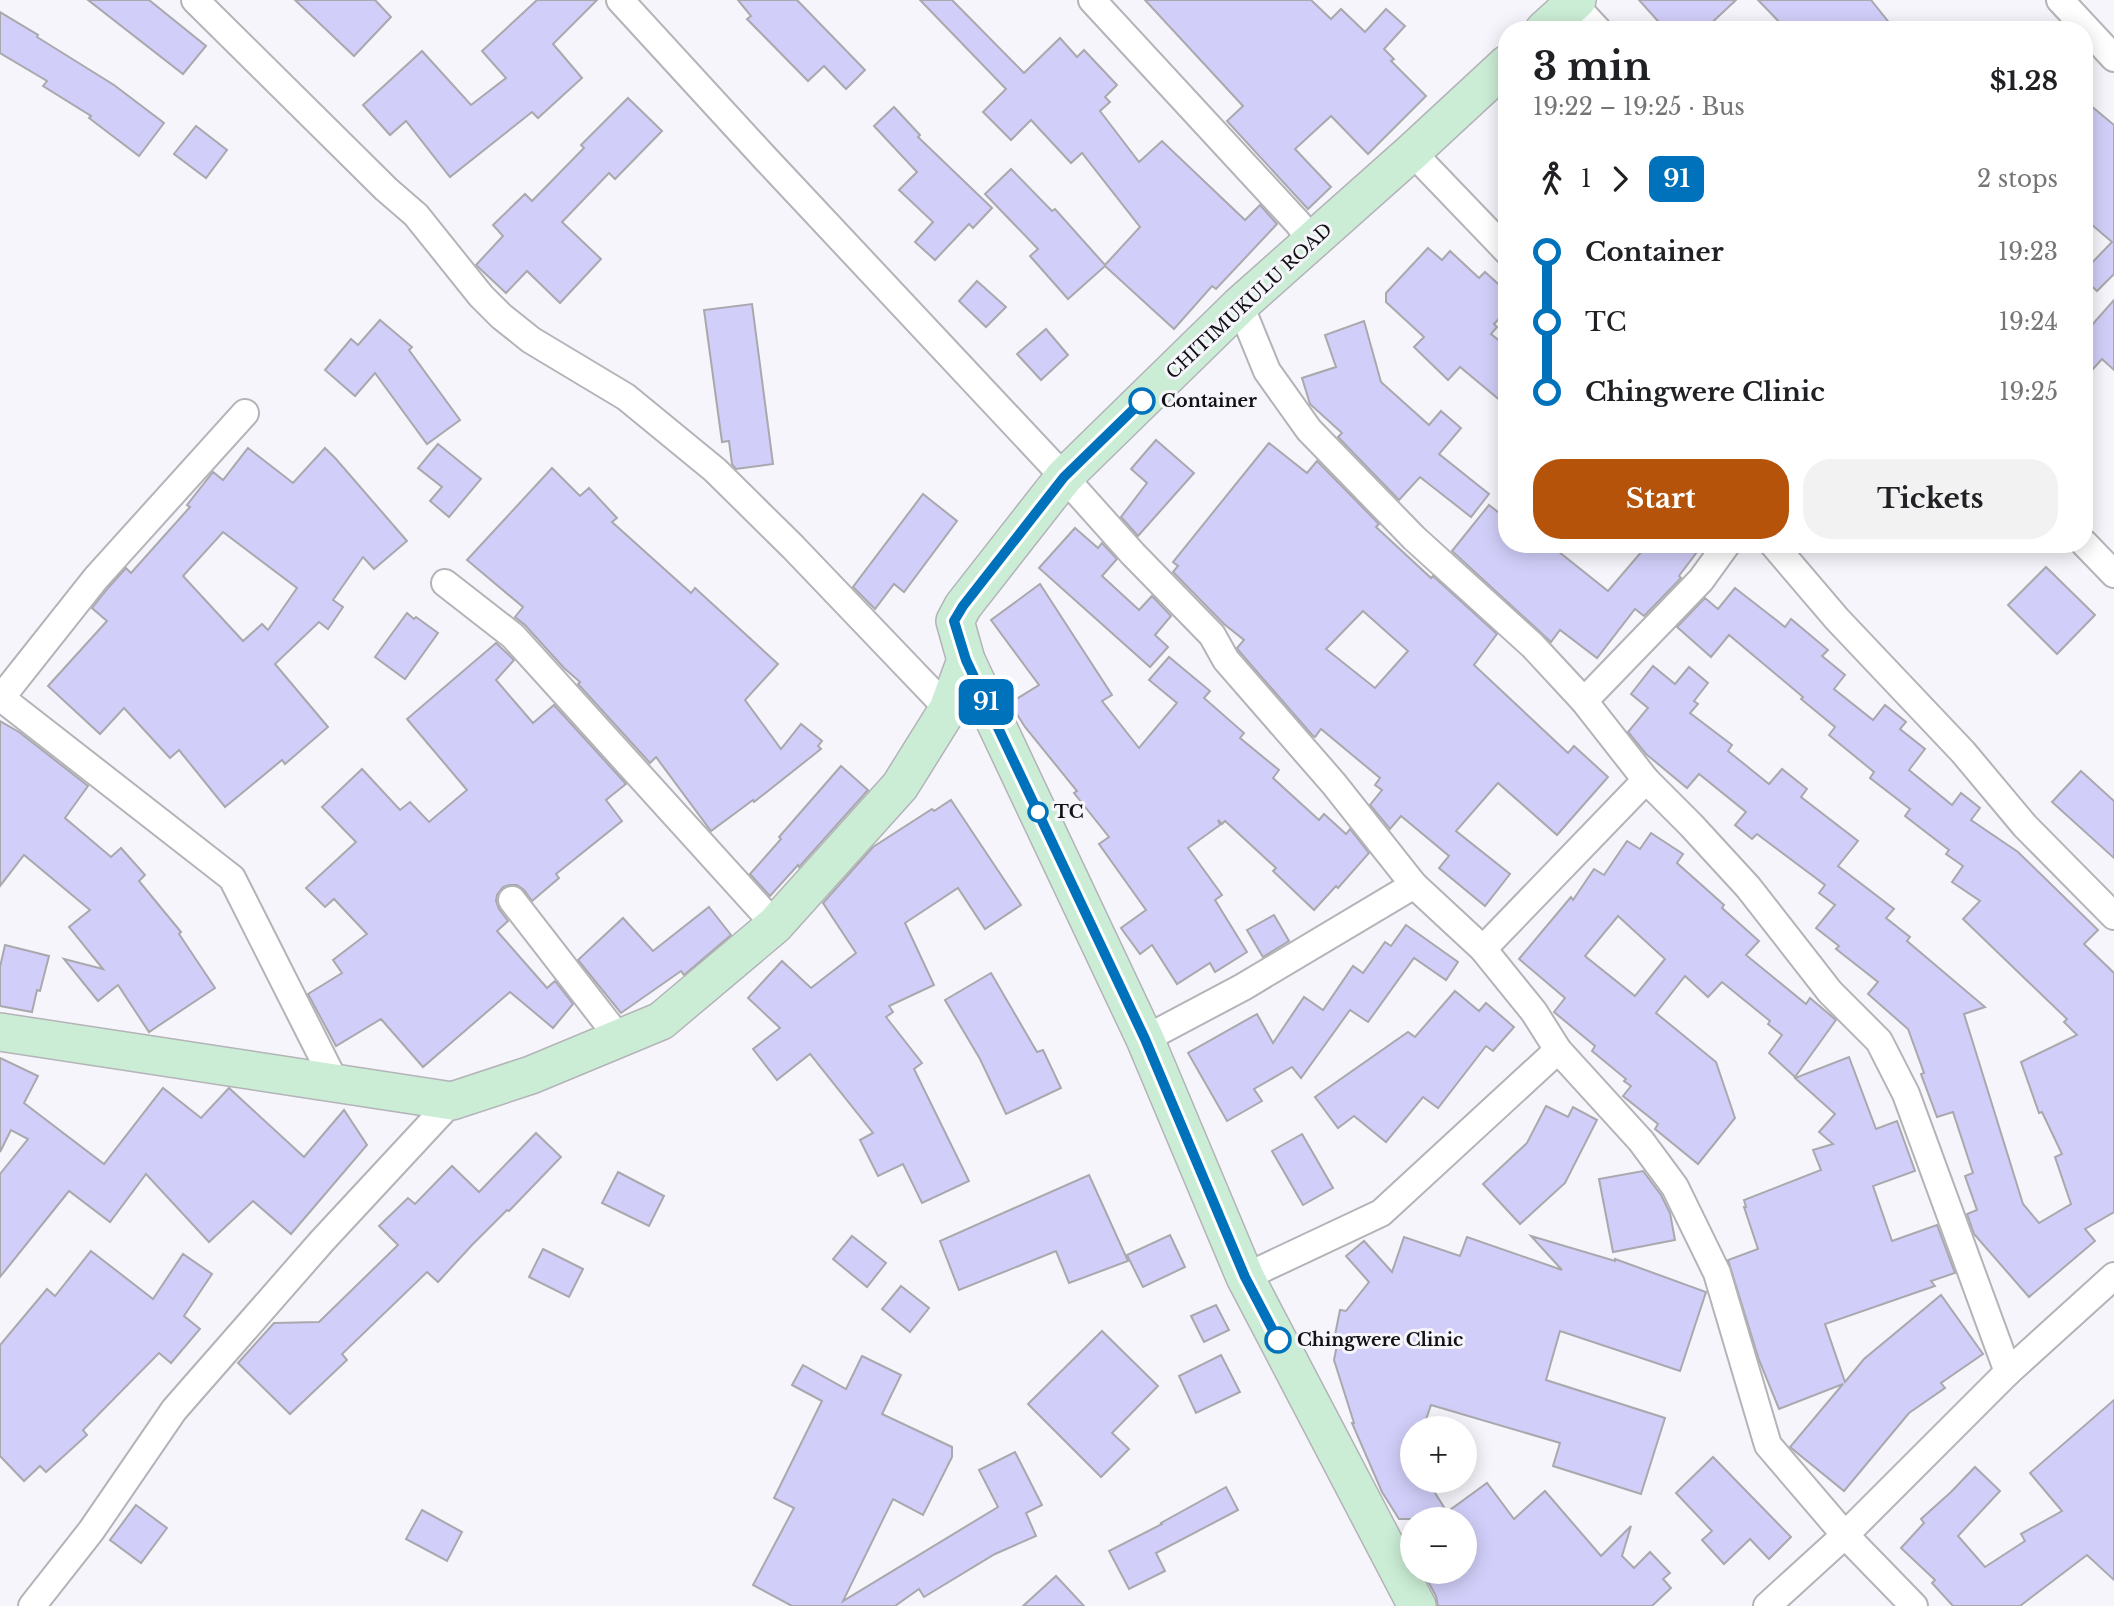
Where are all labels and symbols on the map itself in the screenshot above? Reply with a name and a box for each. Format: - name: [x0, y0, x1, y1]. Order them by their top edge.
- street label: CHITIMUKULU ROAD: [1162, 218, 1336, 384]
- marker: Container: [1129, 388, 1155, 414]
- place label: Container: [1161, 390, 1257, 412]
- line badge: 91: [954, 679, 1018, 725]
- place label: TC: [1054, 801, 1084, 823]
- marker: TC: [1028, 802, 1048, 822]
- marker: Chingwere Clinic: [1265, 1327, 1291, 1353]
- place label: Chingwere Clinic: [1297, 1329, 1463, 1351]

